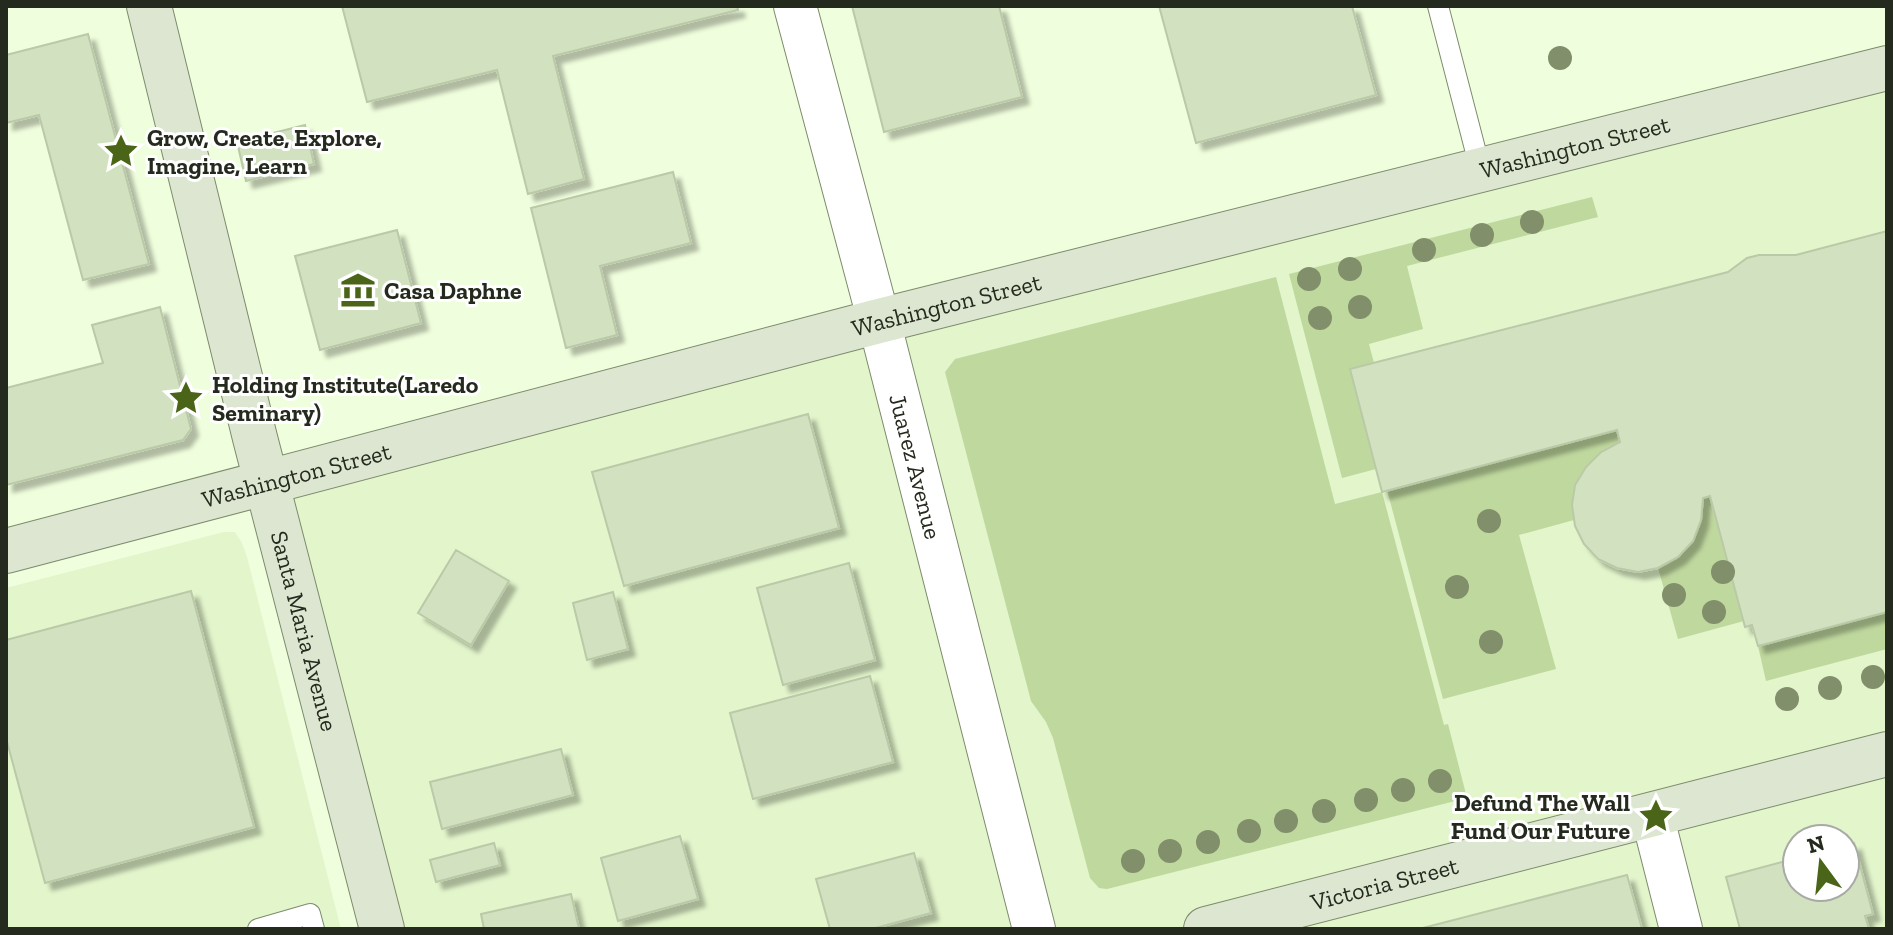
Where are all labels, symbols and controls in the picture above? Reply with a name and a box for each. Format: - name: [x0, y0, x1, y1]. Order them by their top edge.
- street label: Washington Street: [1477, 109, 1672, 184]
- place label: Grow, Create, Explore, Imagine, Learn: [147, 123, 382, 180]
- place icon: Grow, Create, Explore, Imagine, Learn: [102, 132, 140, 170]
- street label: Washington Street: [848, 266, 1044, 342]
- museum icon: Casa Daphne: [339, 271, 377, 309]
- place label: Casa Daphne: [384, 276, 522, 305]
- place label: Holding Institute(Laredo Seminary): [212, 370, 479, 427]
- place icon: Holding Institute(Laredo Seminary): [167, 379, 205, 417]
- street label: Juarez Avenue: [884, 391, 948, 542]
- street label: Washington Street: [198, 436, 394, 513]
- street label: Santa Maria Avenue: [265, 528, 345, 734]
- place label: Defund The Wall Fund Our Future: [1451, 788, 1630, 845]
- place icon: Defund The Wall Fund Our Future: [1637, 797, 1675, 835]
- north arrow: [1781, 823, 1861, 903]
- text: N: [1804, 829, 1828, 859]
- street label: Victoria Street: [1306, 850, 1461, 916]

